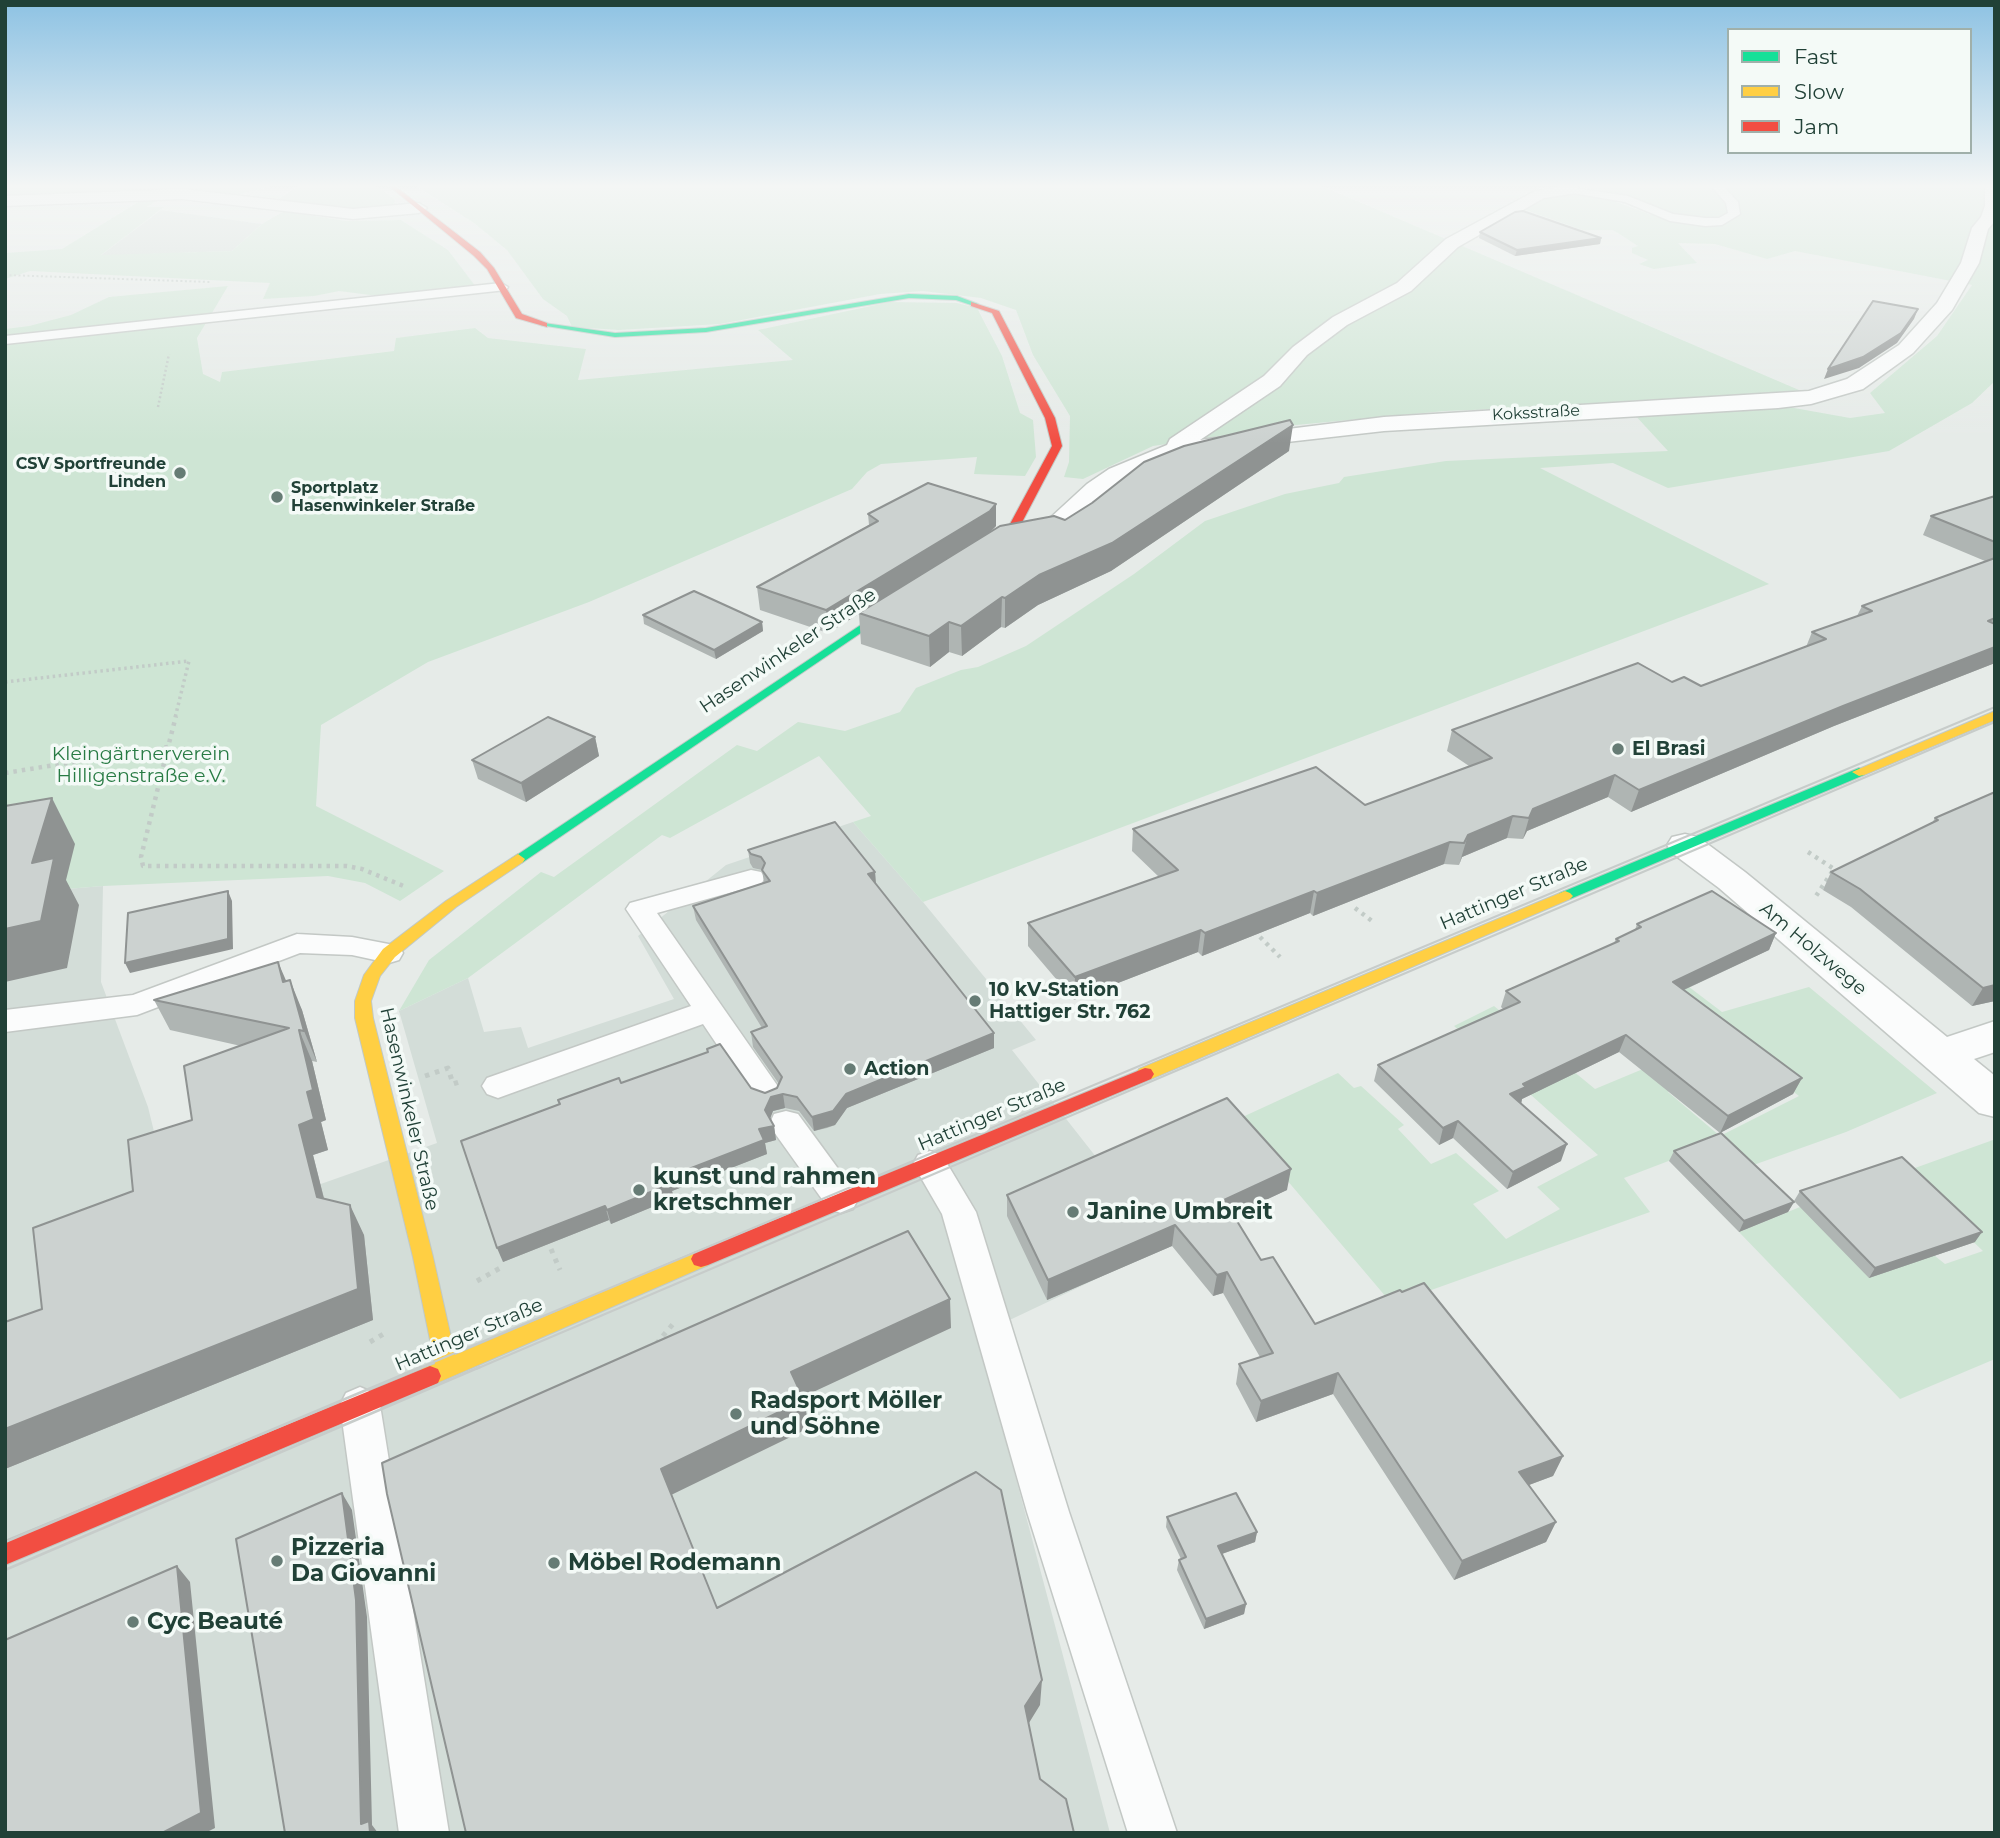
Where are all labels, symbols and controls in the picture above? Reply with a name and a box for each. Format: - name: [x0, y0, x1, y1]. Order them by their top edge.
- legend: [1727, 28, 1972, 154]
- text: Fast: [1794, 44, 1838, 69]
- text: Slow: [1794, 79, 1844, 104]
- text: Jam: [1794, 114, 1839, 139]
- street label: Koksstraße: [1492, 401, 1580, 425]
- place label: CSV Sportfreunde Linden: [16, 454, 166, 492]
- marker: CSV Sportfreunde Linden: [172, 465, 188, 481]
- place label: Sportplatz Hasenwinkeler Straße: [291, 478, 475, 516]
- marker: Sportplatz Hasenwinkeler Straße: [269, 489, 285, 505]
- street label: Hasenwinkeler Straße: [695, 583, 881, 719]
- place label: El Brasi: [1632, 738, 1705, 760]
- marker: El Brasi: [1610, 741, 1626, 757]
- park label: Kleingärtnerverein Hilligenstraße e.V.: [52, 743, 230, 787]
- street label: Hattinger Straße: [1437, 853, 1591, 935]
- street label: Am Holzwege: [1755, 897, 1871, 1001]
- place label: 10 kV-Station Hattiger Str. 762: [989, 979, 1150, 1023]
- marker: 10 kV-Station Hattiger Str. 762: [967, 993, 983, 1009]
- street label: Hasenwinkeler Straße: [375, 1005, 443, 1213]
- place label: Action: [864, 1058, 929, 1080]
- marker: Action: [842, 1061, 858, 1077]
- street label: Hattinger Straße: [915, 1074, 1069, 1156]
- place label: kunst und rahmen kretschmer: [653, 1163, 876, 1217]
- marker: kunst und rahmen kretschmer: [631, 1182, 647, 1198]
- place label: Janine Umbreit: [1087, 1198, 1273, 1226]
- marker: Janine Umbreit: [1065, 1204, 1081, 1220]
- street label: Hattinger Straße: [392, 1294, 546, 1376]
- place label: Radsport Möller und Söhne: [750, 1387, 942, 1441]
- marker: Radsport Möller und Söhne: [728, 1406, 744, 1422]
- place label: Pizzeria Da Giovanni: [291, 1534, 436, 1588]
- place label: Möbel Rodemann: [568, 1549, 781, 1577]
- marker: Pizzeria Da Giovanni: [269, 1553, 285, 1569]
- marker: Möbel Rodemann: [546, 1555, 562, 1571]
- place label: Cyc Beauté: [147, 1608, 283, 1636]
- marker: Cyc Beauté: [125, 1614, 141, 1630]

